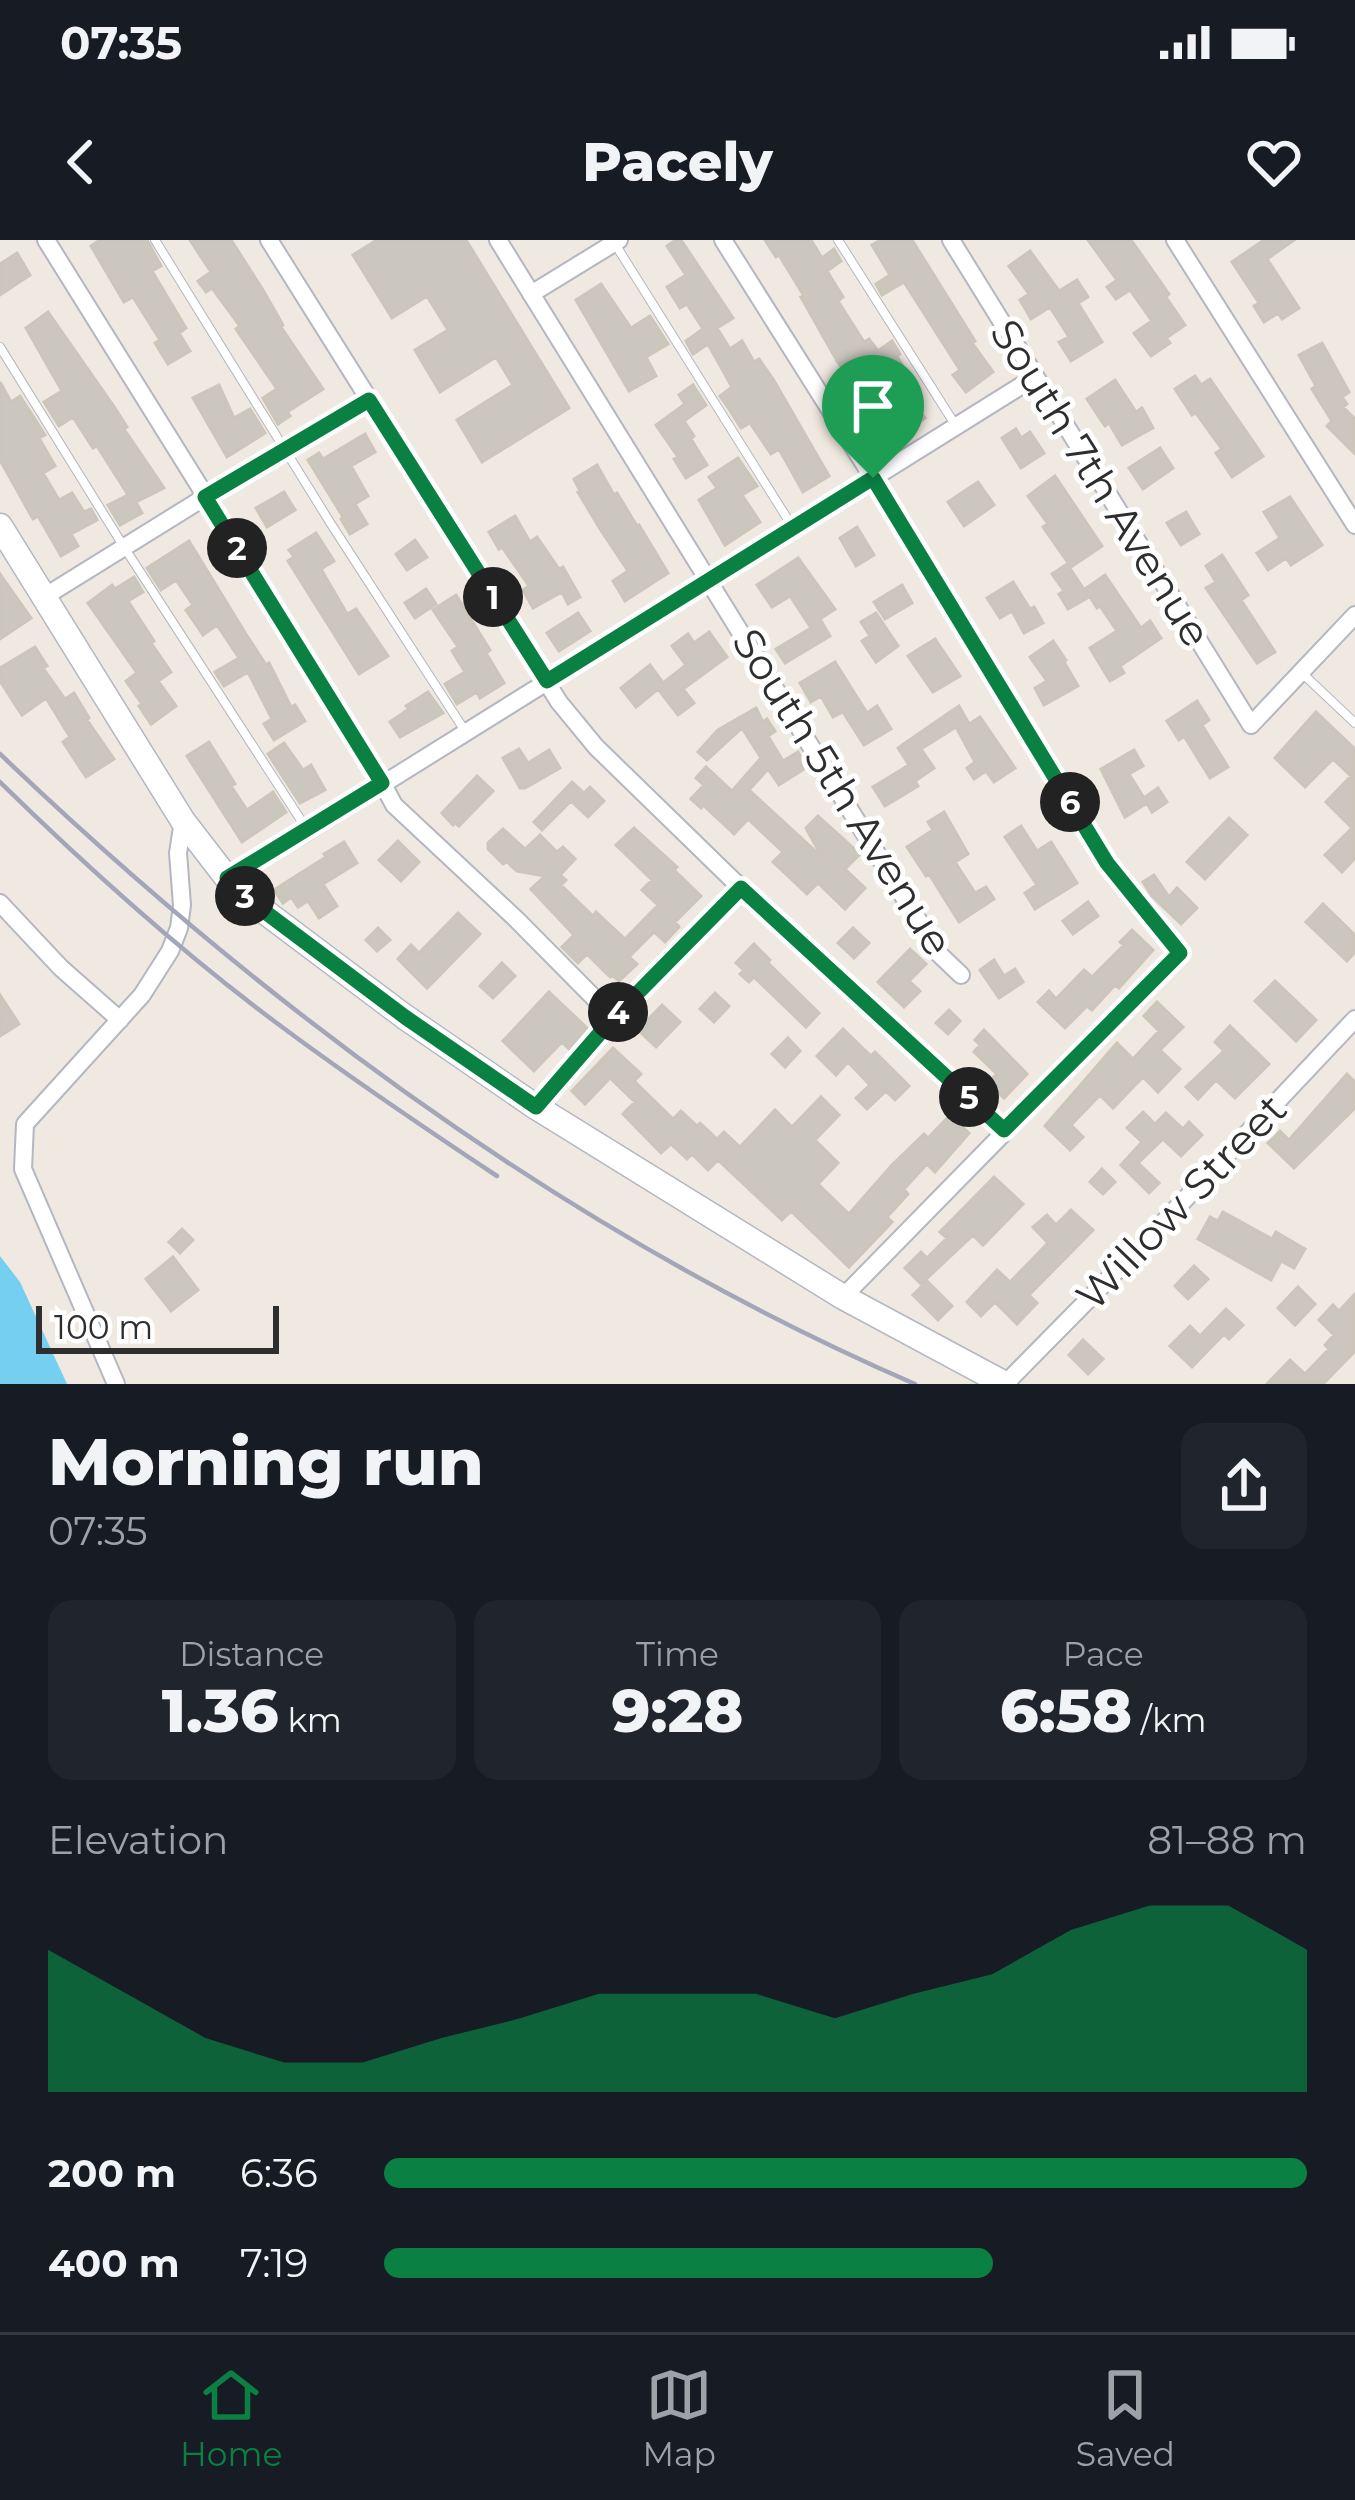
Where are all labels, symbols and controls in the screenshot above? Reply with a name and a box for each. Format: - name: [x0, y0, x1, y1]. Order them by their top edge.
- text: 07:35: [60, 15, 182, 70]
- icon: back: [48, 129, 114, 195]
- text: Pacely: [582, 129, 773, 195]
- icon: heart: [1241, 129, 1307, 195]
- street label: South 7th Avenue: [979, 310, 1223, 656]
- pin: [822, 355, 924, 478]
- icon: arrive: [840, 373, 906, 439]
- pin: 2: [207, 518, 267, 578]
- text: 2: [227, 528, 247, 568]
- pin: 1: [463, 567, 523, 627]
- text: 1: [487, 577, 499, 617]
- street label: South 5th Avenue: [721, 619, 965, 965]
- pin: 6: [1040, 772, 1100, 832]
- text: 6: [1059, 782, 1081, 822]
- pin: 3: [215, 866, 275, 926]
- text: 3: [235, 876, 255, 916]
- pin: 4: [588, 982, 648, 1042]
- text: 4: [607, 992, 629, 1032]
- pin: 5: [939, 1067, 999, 1127]
- text: 5: [959, 1077, 979, 1117]
- street label: Willow Street: [1065, 1083, 1297, 1321]
- scale bar: [36, 1300, 279, 1353]
- text: 100 m: [54, 1307, 153, 1347]
- text: Morning run: [48, 1421, 484, 1502]
- button: share: [1181, 1423, 1307, 1549]
- text: 07:35: [48, 1507, 148, 1555]
- text: Distance: [179, 1634, 324, 1674]
- text: Time: [636, 1634, 719, 1674]
- text: Pace: [1063, 1634, 1144, 1674]
- text: 1.36: [162, 1674, 279, 1747]
- text: 9:28: [611, 1674, 743, 1747]
- text: 6:58: [1000, 1674, 1132, 1747]
- text: km: [279, 1700, 342, 1740]
- text: /km: [1132, 1700, 1207, 1740]
- text: Elevation: [48, 1816, 228, 1864]
- text: 81–88 m: [1147, 1816, 1307, 1864]
- text: 200 m: [48, 2149, 176, 2197]
- text: 6:36: [240, 2149, 318, 2197]
- text: 400 m: [48, 2239, 180, 2287]
- text: 7:19: [240, 2239, 308, 2287]
- tab: Home: [180, 2362, 282, 2474]
- tab: Map: [642, 2362, 716, 2474]
- tab: Saved: [1076, 2362, 1175, 2474]

